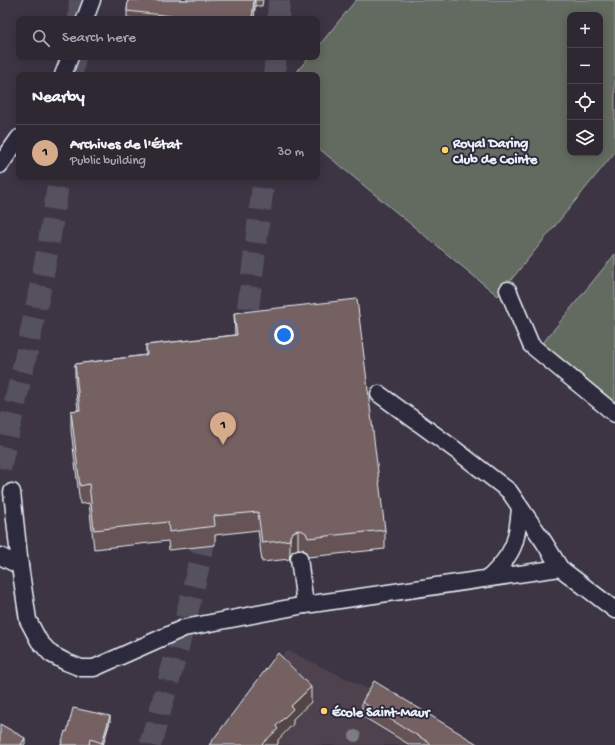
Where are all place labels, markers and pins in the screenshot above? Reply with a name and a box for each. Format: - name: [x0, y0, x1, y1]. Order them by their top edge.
- place label: Royal Daring Club de Cointe: [452, 136, 538, 169]
- marker: Royal Daring Club de Cointe: [440, 145, 450, 155]
- pin: 1: [210, 412, 236, 445]
- place label: École Saint-Maur: [332, 705, 431, 722]
- marker: École Saint-Maur: [319, 706, 329, 716]

